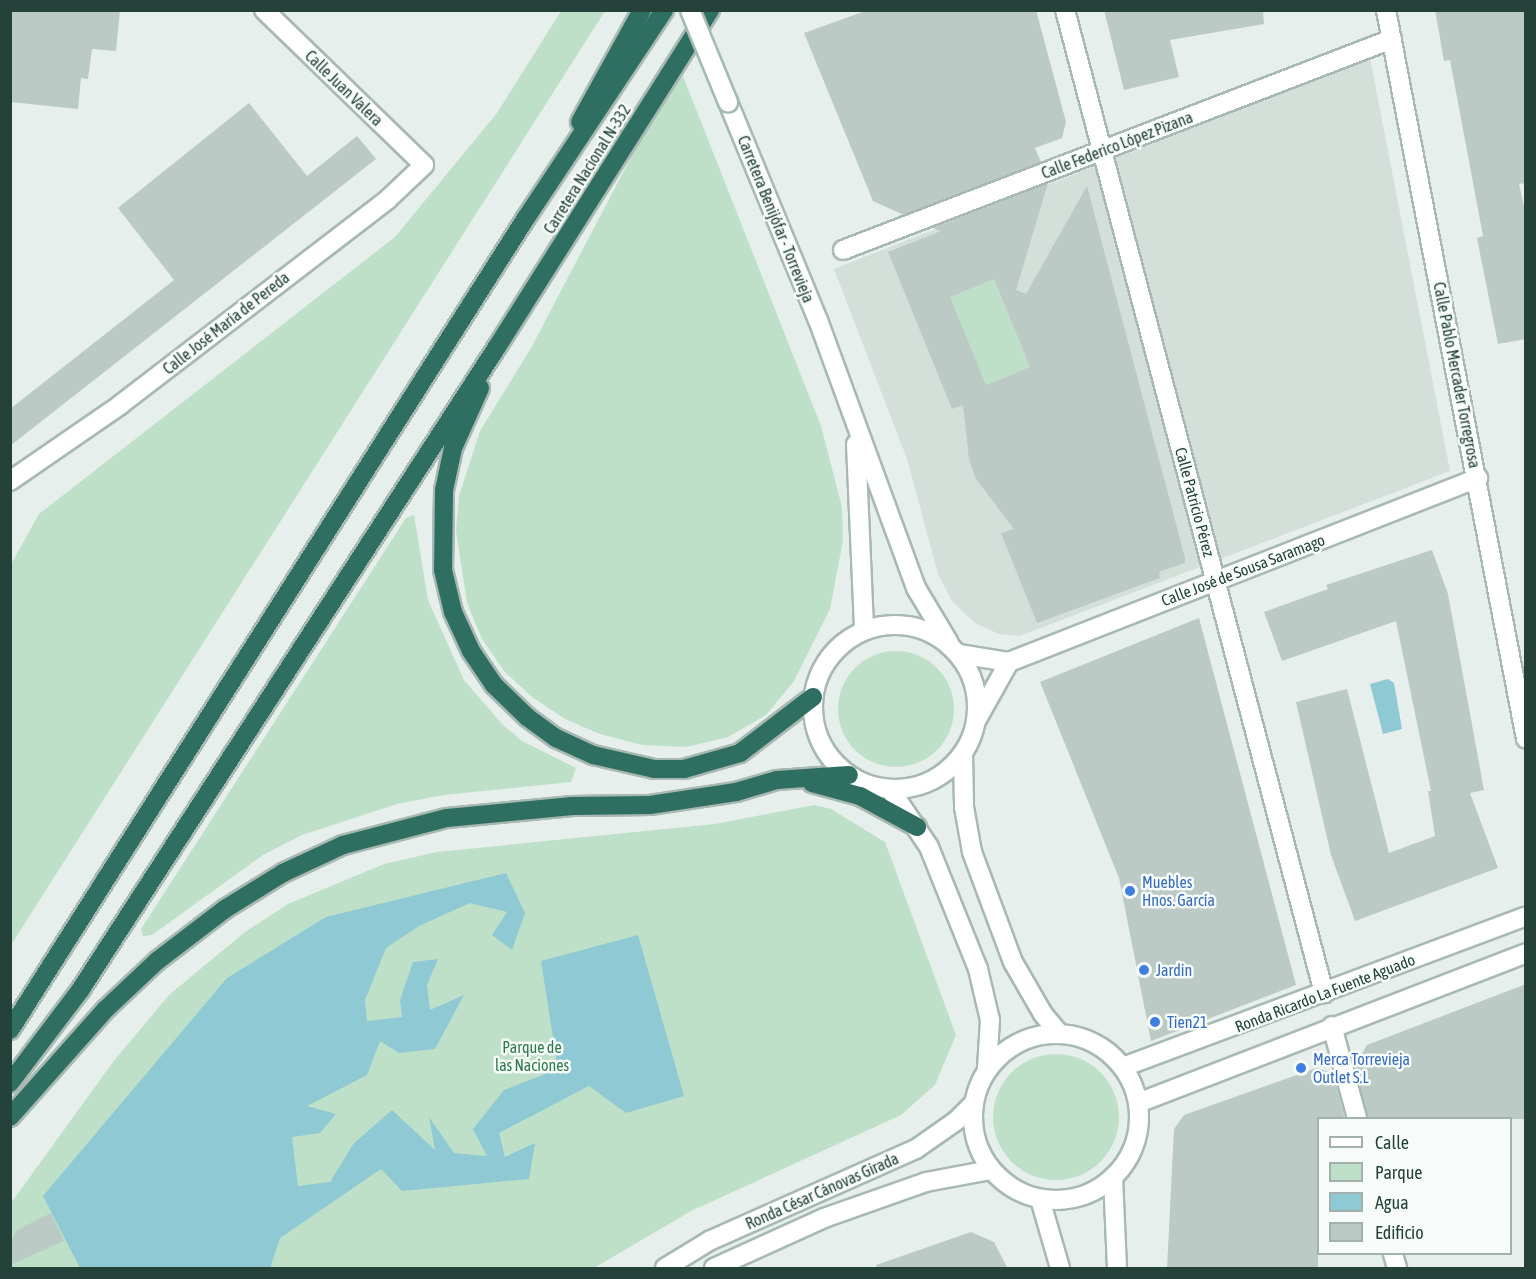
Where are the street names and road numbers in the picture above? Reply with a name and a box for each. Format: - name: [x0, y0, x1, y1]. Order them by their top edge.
- street label: Calle Juan Valera: [301, 46, 387, 130]
- street label: Carretera Nacional N-332: [539, 101, 635, 237]
- street label: Calle Federico López Pizana: [1039, 107, 1195, 183]
- street label: Carretera Benijófar - Torrevieja: [734, 133, 818, 305]
- street label: Calle José María de Pereda: [159, 268, 293, 378]
- street label: Calle Pablo Mercader Torregrosa: [1430, 280, 1484, 470]
- street label: Calle Patricio Pérez: [1171, 445, 1219, 559]
- street label: Calle José de Sousa Saramago: [1159, 530, 1327, 610]
- street label: Ronda Ricardo La Fuente Aguado: [1232, 950, 1418, 1036]
- street label: Ronda César Cánovas Girada: [743, 1149, 901, 1233]

